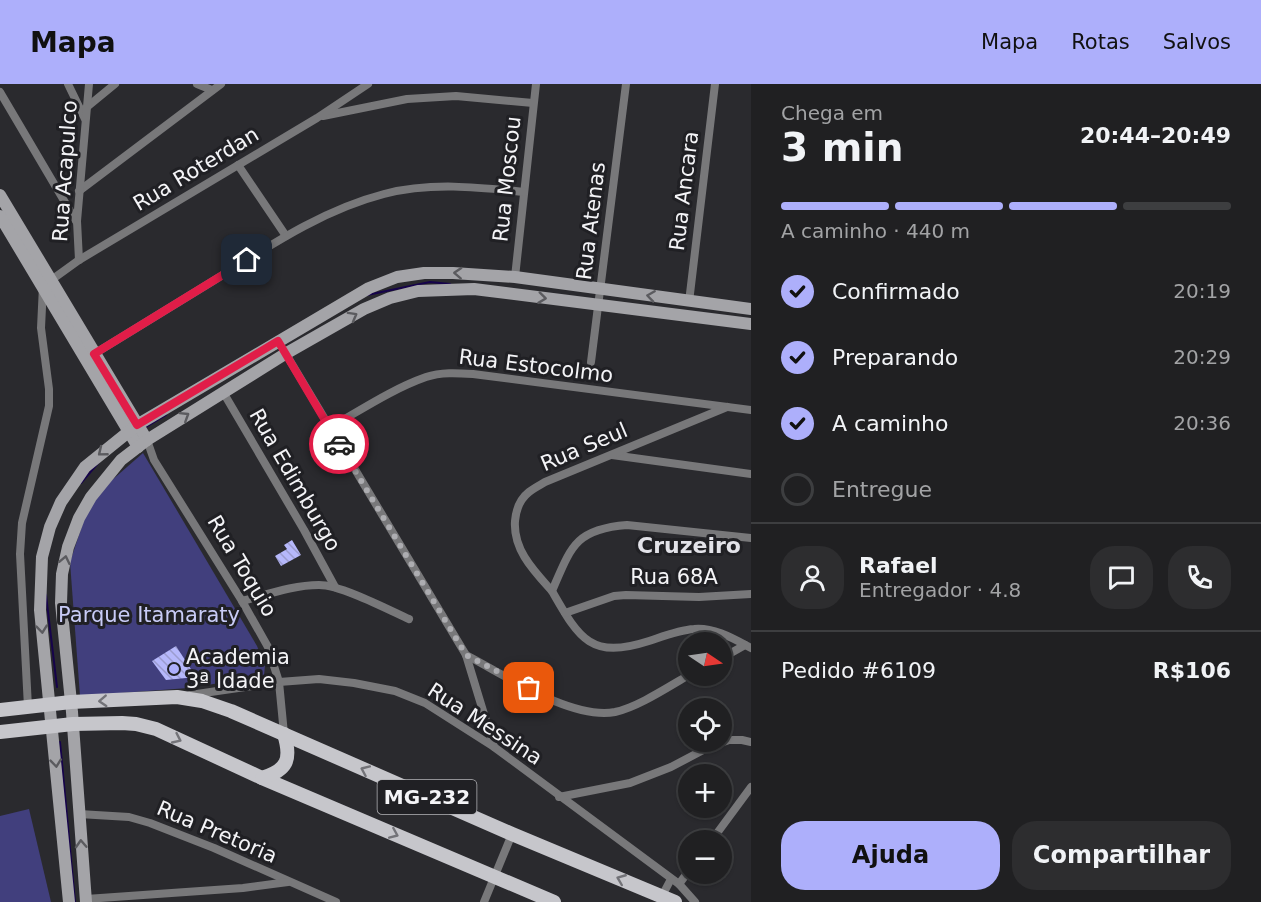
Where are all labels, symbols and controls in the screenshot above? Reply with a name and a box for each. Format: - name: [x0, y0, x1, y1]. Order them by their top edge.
- text: Mapa: [30, 26, 116, 59]
- text: Mapa: [981, 30, 1038, 54]
- text: Rotas: [1071, 30, 1130, 54]
- text: Salvos: [1163, 30, 1231, 54]
- street label: Rua Acapulco: [48, 99, 82, 243]
- text: Chega em: [781, 101, 883, 125]
- street label: Rua Moscou: [488, 115, 526, 243]
- street label: Rua Roterdan: [129, 122, 263, 216]
- text: 20:44–20:49: [1080, 123, 1231, 148]
- text: 3 min: [781, 125, 903, 170]
- street label: Rua Ancara: [665, 130, 703, 252]
- street label: Rua Atenas: [572, 161, 610, 281]
- text: A caminho · 440 m: [781, 219, 970, 243]
- pin: [221, 234, 272, 285]
- icon: home: [230, 243, 263, 276]
- one-way arrow: [453, 267, 462, 280]
- icon: check: [781, 275, 814, 308]
- text: Confirmado: [832, 279, 960, 304]
- text: 20:19: [1173, 279, 1231, 303]
- one-way arrow: [647, 290, 656, 302]
- one-way arrow: [538, 291, 547, 303]
- one-way arrow: [347, 312, 357, 323]
- icon: check: [781, 341, 814, 374]
- street label: Rua Estocolmo: [457, 345, 615, 387]
- text: Preparando: [832, 345, 958, 370]
- text: 20:29: [1173, 345, 1231, 369]
- street label: Rua Edimburgo: [244, 405, 346, 555]
- icon: check: [781, 407, 814, 440]
- one-way arrow: [179, 411, 189, 423]
- text: A caminho: [832, 411, 949, 436]
- text: 20:36: [1173, 411, 1231, 435]
- courier: [309, 414, 369, 474]
- street label: Rua Seul: [537, 418, 631, 476]
- icon: car: [323, 428, 356, 461]
- one-way arrow: [98, 445, 109, 456]
- text: Entregue: [832, 477, 932, 502]
- street label: Rua Toquio: [202, 511, 282, 621]
- district label: Cruzeiro: [637, 533, 741, 558]
- button: person: [781, 546, 844, 609]
- button: chat: [1090, 546, 1153, 609]
- button: phone: [1168, 546, 1231, 609]
- text: Rafael: [859, 553, 938, 578]
- one-way arrow: [58, 556, 71, 566]
- street label: Rua 68A: [630, 565, 718, 589]
- text: Entregador · 4.8: [859, 578, 1021, 602]
- park label: Parque Itamaraty: [58, 603, 240, 627]
- one-way arrow: [35, 624, 47, 633]
- north arrow: [678, 632, 732, 686]
- map controls: [678, 632, 732, 884]
- place label: Academia 3ª Idade: [186, 645, 290, 693]
- text: Pedido #6109: [781, 658, 936, 683]
- text: R$106: [1153, 658, 1231, 683]
- marker: Academia 3ª Idade: [167, 662, 181, 676]
- pin: [503, 662, 554, 713]
- icon: bag: [512, 671, 545, 704]
- street label: Rua Messina: [423, 678, 547, 770]
- one-way arrow: [99, 694, 108, 707]
- button: locate: [678, 698, 732, 752]
- one-way arrow: [171, 732, 182, 744]
- one-way arrow: [49, 758, 62, 767]
- button: +: [678, 764, 732, 818]
- one-way arrow: [360, 765, 371, 777]
- road number: MG-232: [378, 780, 476, 814]
- street label: Rua Pretoria: [153, 796, 281, 868]
- button: Ajuda: [781, 821, 1000, 890]
- button: Compartilhar: [1012, 821, 1231, 890]
- one-way arrow: [388, 827, 399, 839]
- button: −: [678, 830, 732, 884]
- one-way arrow: [75, 839, 88, 848]
- one-way arrow: [616, 875, 627, 887]

